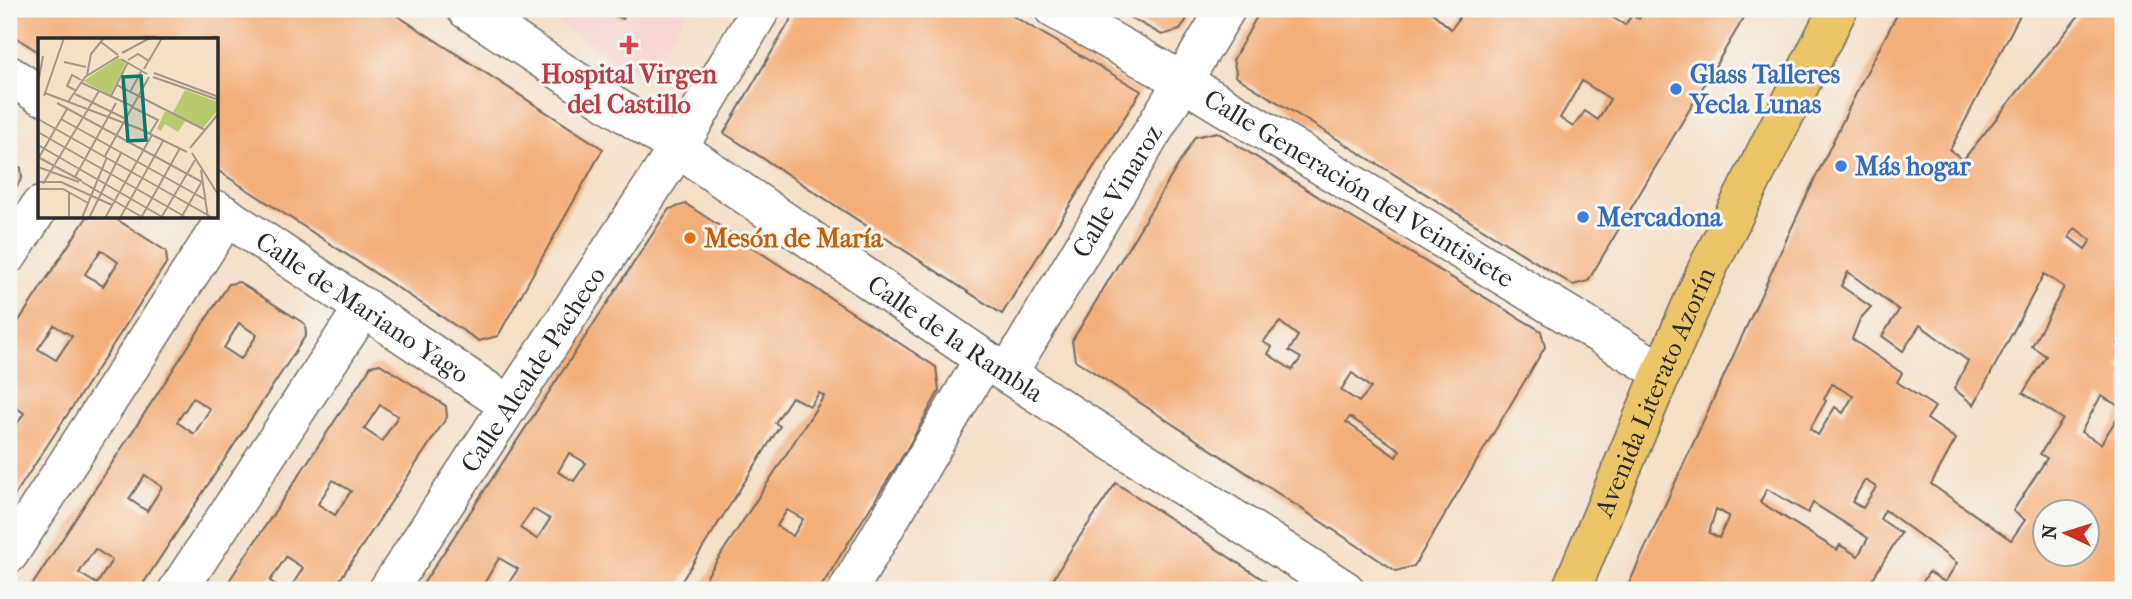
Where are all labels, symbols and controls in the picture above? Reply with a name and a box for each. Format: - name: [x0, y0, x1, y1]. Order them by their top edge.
- marker: Hospital Virgen del Castillo: [619, 35, 639, 55]
- inset map: [38, 38, 219, 219]
- place label: Hospital Virgen del Castillo: [541, 59, 718, 120]
- place label: Glass Talleres Yecla Lunas: [1688, 59, 1841, 120]
- marker: Glass Talleres Yecla Lunas: [1668, 81, 1684, 97]
- street label: Calle Generación del Veintisiete: [1198, 83, 1520, 295]
- street label: Calle Vinaroz: [1066, 119, 1169, 263]
- place label: Más hogar: [1855, 151, 1972, 182]
- marker: Más hogar: [1833, 158, 1849, 174]
- place label: Mercadona: [1597, 202, 1723, 233]
- marker: Mercadona: [1575, 209, 1591, 225]
- place label: Mesón de María: [704, 223, 884, 254]
- street label: Calle de Mariano Yago: [250, 225, 475, 390]
- marker: Mesón de María: [682, 230, 698, 246]
- street label: Calle Alcalde Pacheco: [454, 261, 612, 478]
- street label: Avenida Literato Azorín: [1588, 263, 1722, 522]
- street label: Calle de la Rambla: [862, 268, 1050, 409]
- north arrow: [2030, 498, 2100, 568]
- text: N: [2039, 523, 2062, 540]

